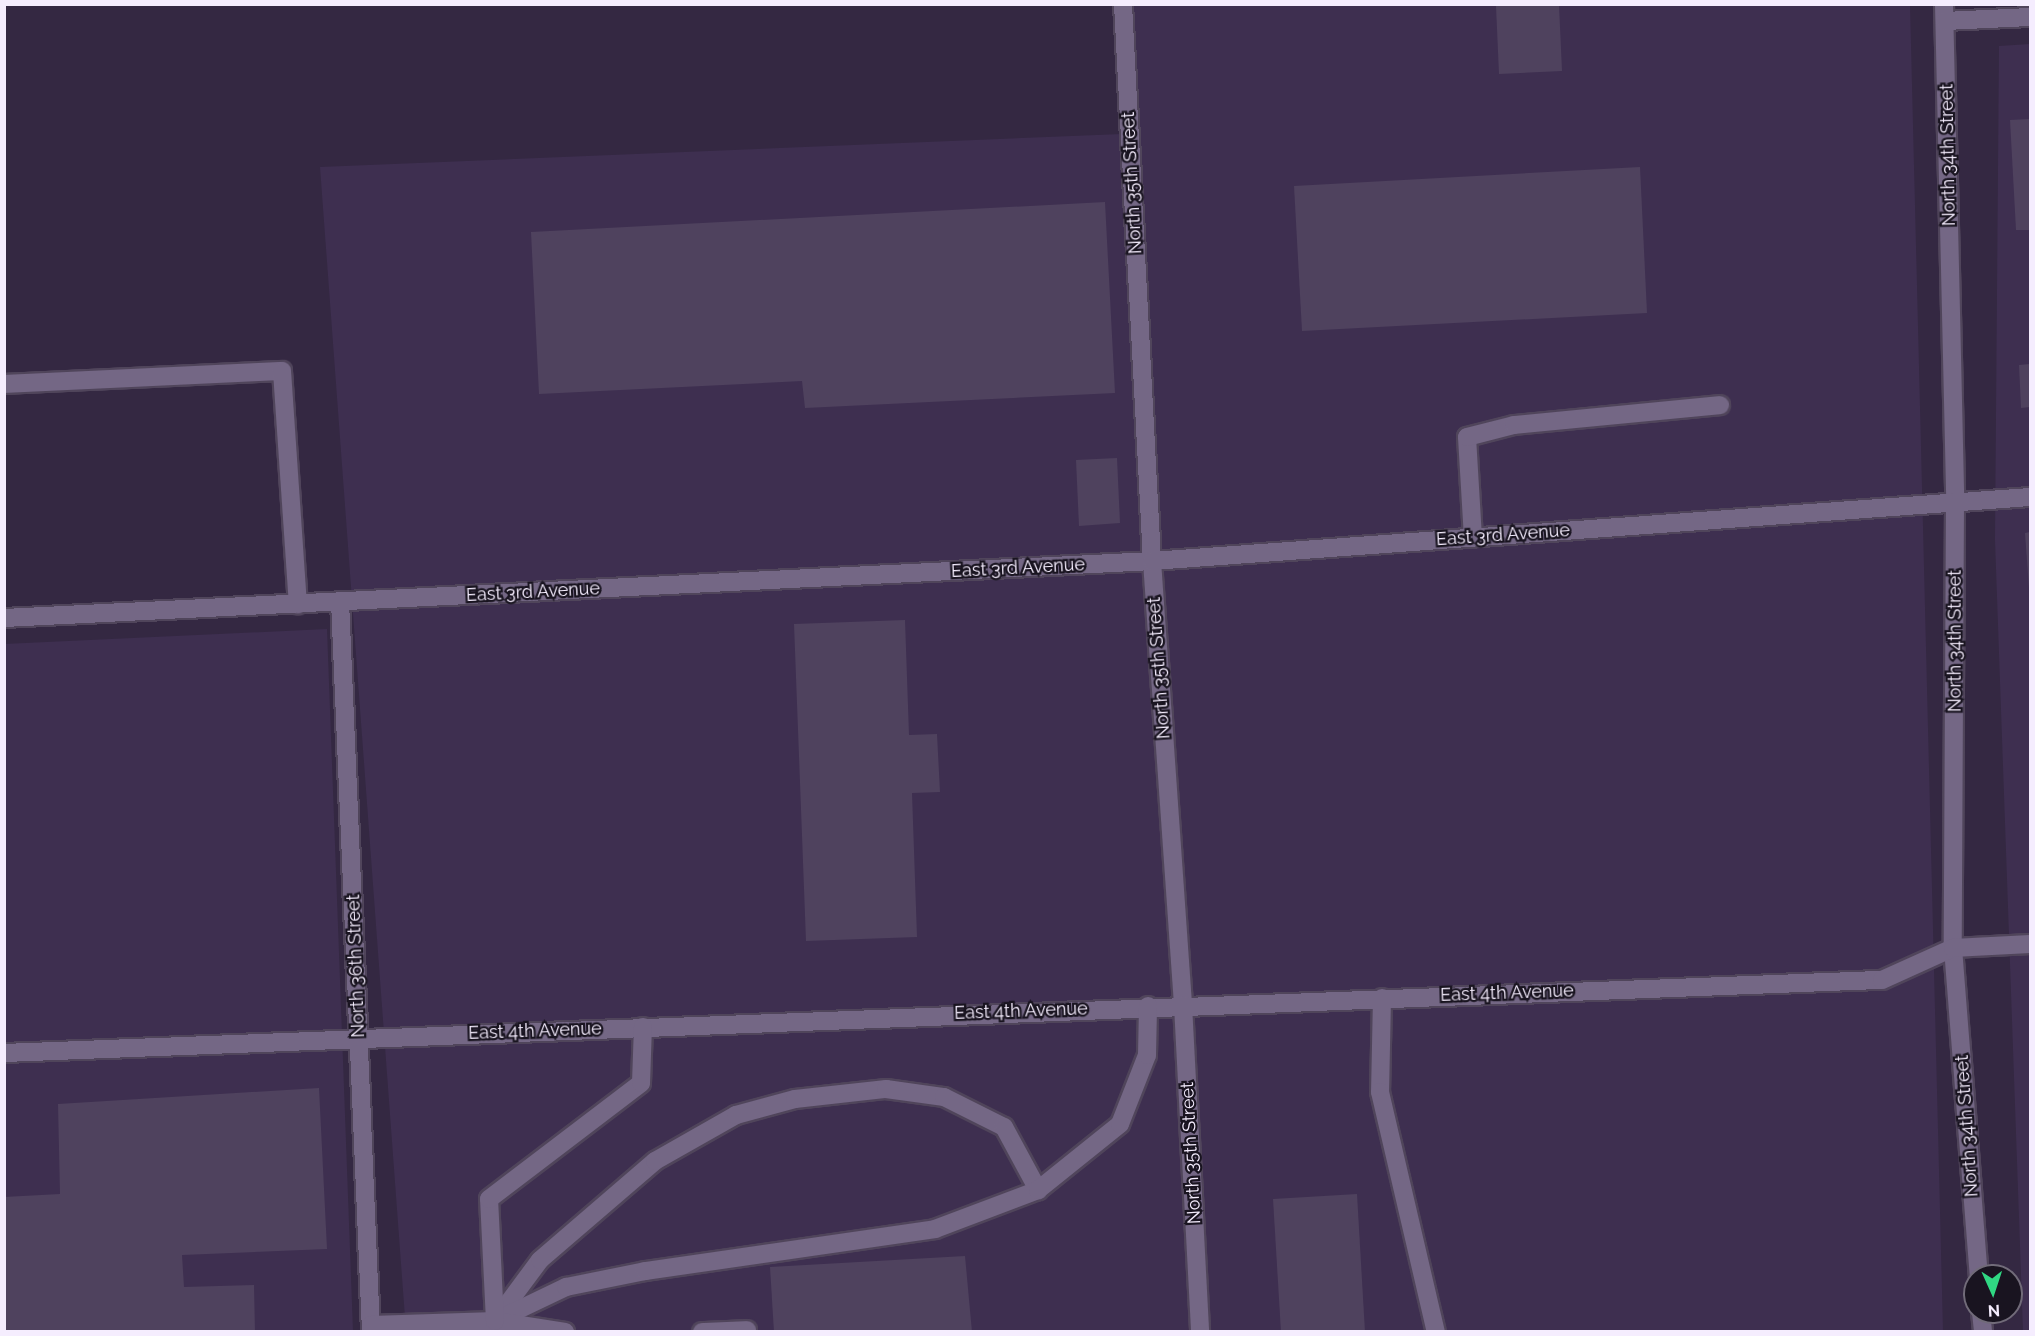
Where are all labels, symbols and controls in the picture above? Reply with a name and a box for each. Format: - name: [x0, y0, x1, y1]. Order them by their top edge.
- street label: North 34th Street: [1936, 84, 1960, 226]
- street label: North 35th Street: [1117, 111, 1147, 255]
- street label: East 3rd Avenue: [1435, 520, 1571, 550]
- street label: East 3rd Avenue: [950, 554, 1086, 582]
- street label: North 34th Street: [1944, 570, 1966, 712]
- street label: East 3rd Avenue: [465, 578, 601, 606]
- street label: North 35th Street: [1143, 596, 1175, 740]
- street label: North 36th Street: [343, 894, 369, 1038]
- street label: East 4th Avenue: [1440, 980, 1574, 1006]
- street label: East 4th Avenue: [954, 998, 1088, 1024]
- street label: East 4th Avenue: [468, 1018, 602, 1044]
- street label: North 34th Street: [1951, 1054, 1983, 1198]
- street label: North 35th Street: [1176, 1081, 1206, 1225]
- north arrow: [1963, 1264, 2023, 1324]
- text: N: [1987, 1301, 2000, 1320]

